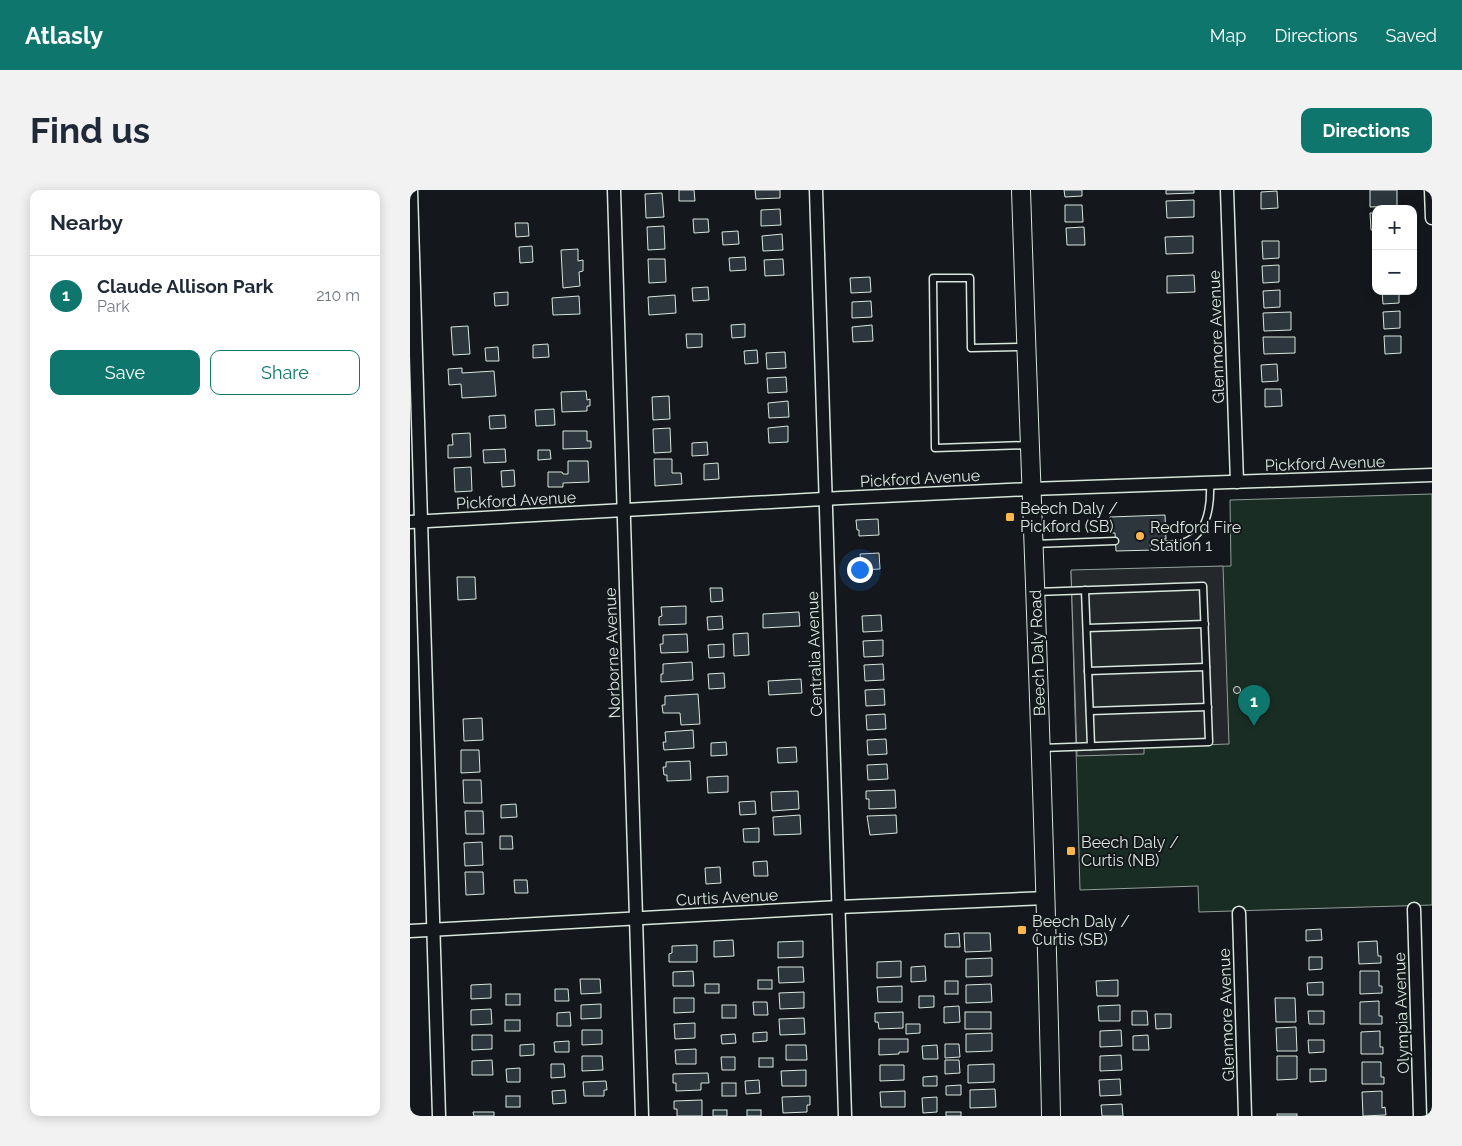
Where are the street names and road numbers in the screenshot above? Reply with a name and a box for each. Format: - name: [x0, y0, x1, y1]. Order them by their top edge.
- street label: Glenmore Avenue: [1205, 270, 1228, 404]
- street label: Pickford Avenue: [1265, 452, 1385, 475]
- street label: Pickford Avenue: [859, 466, 981, 491]
- street label: Pickford Avenue: [455, 488, 577, 513]
- street label: Norborne Avenue: [601, 587, 624, 719]
- street label: Beech Daly Road: [1026, 589, 1049, 717]
- street label: Centralia Avenue: [803, 591, 826, 717]
- street label: Curtis Avenue: [675, 885, 779, 910]
- street label: Glenmore Avenue: [1215, 948, 1238, 1082]
- street label: Olympia Avenue: [1390, 952, 1413, 1074]

